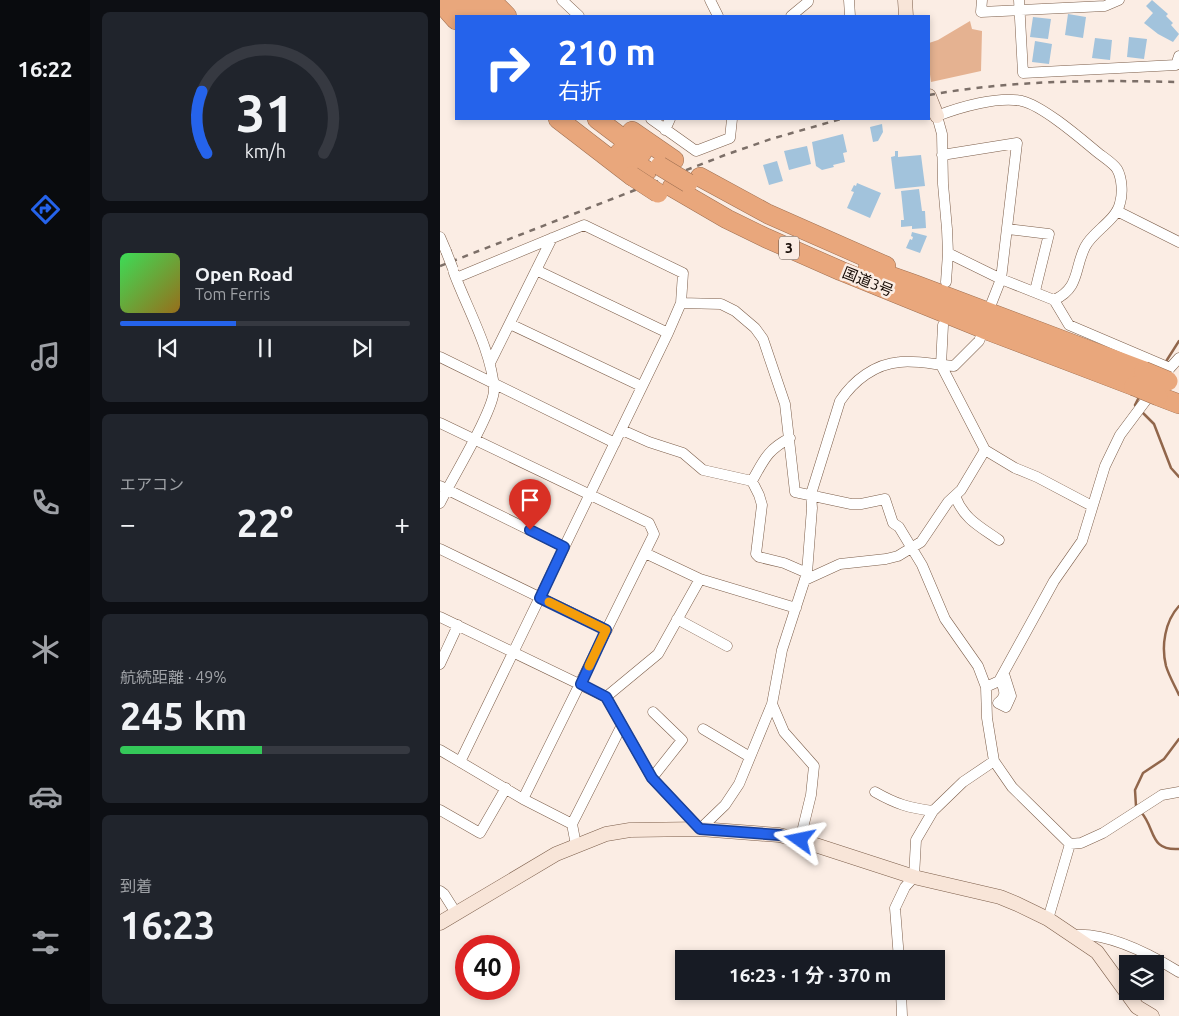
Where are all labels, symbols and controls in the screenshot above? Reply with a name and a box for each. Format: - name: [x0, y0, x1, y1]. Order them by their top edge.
- text: 210 m: [558, 32, 656, 72]
- icon: right: [475, 35, 540, 100]
- text: 16:22: [17, 56, 73, 81]
- text: 右折: [558, 78, 602, 103]
- text: 31: [236, 84, 294, 142]
- text: km/h: [244, 141, 286, 161]
- icon: directions: [28, 192, 63, 227]
- road number: 3: [779, 237, 799, 260]
- text: Open Road: [195, 263, 293, 285]
- street label: 国道3号: [840, 264, 896, 299]
- text: Tom Ferris: [195, 285, 270, 303]
- icon: previous: [154, 334, 182, 362]
- icon: pause: [251, 334, 279, 362]
- icon: next: [348, 334, 376, 362]
- icon: music: [28, 339, 63, 374]
- text: エアコン: [120, 475, 184, 493]
- pin: [509, 479, 551, 530]
- icon: phone: [28, 485, 63, 520]
- icon: arrive: [516, 486, 544, 514]
- text: 22°: [237, 502, 293, 544]
- text: −: [120, 508, 136, 539]
- text: +: [394, 508, 410, 539]
- icon: climate: [28, 632, 63, 667]
- text: 航続距離 · 49%: [120, 668, 227, 686]
- text: 245 km: [120, 695, 247, 737]
- icon: car: [28, 779, 63, 814]
- position arrow: [773, 813, 825, 865]
- text: 到着: [120, 877, 152, 895]
- text: 16:23: [120, 904, 215, 946]
- icon: filters: [28, 925, 63, 960]
- speed limit sign: 40: [455, 935, 520, 1000]
- map controls: [1119, 955, 1164, 1000]
- button: layers: [1119, 955, 1164, 1000]
- text: 16:23 · 1 分 · 370 m: [729, 964, 891, 986]

